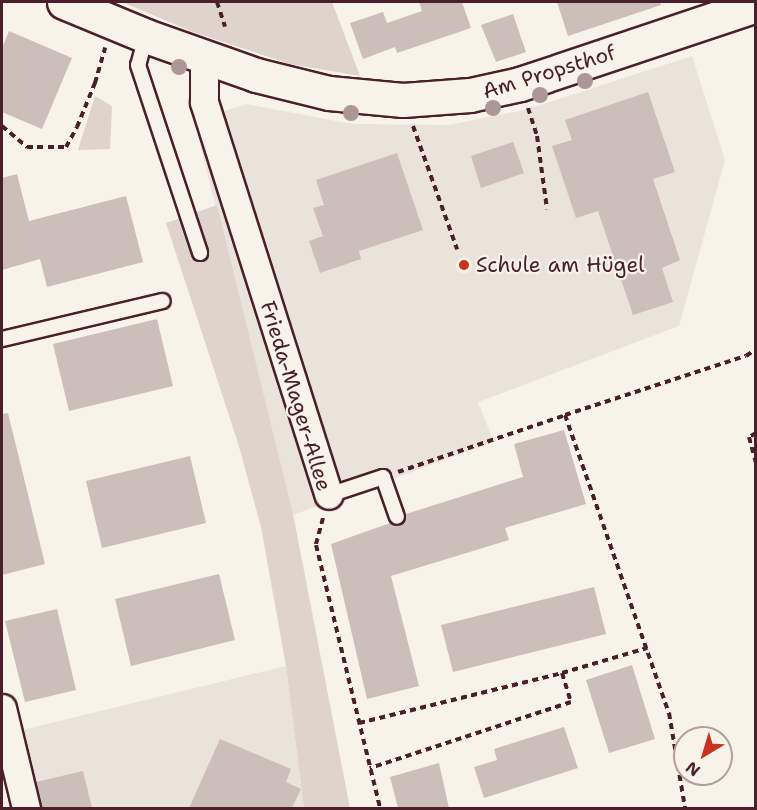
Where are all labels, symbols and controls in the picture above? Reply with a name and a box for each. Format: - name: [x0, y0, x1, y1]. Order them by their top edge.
- street label: Am Propsthof: [480, 40, 618, 104]
- place label: Schule am Hügel: [476, 252, 644, 278]
- marker: Schule am Hügel: [457, 258, 471, 272]
- street label: Frieda-Mager-Allee: [255, 298, 337, 494]
- north arrow: [673, 726, 733, 786]
- text: N: [681, 757, 704, 781]

